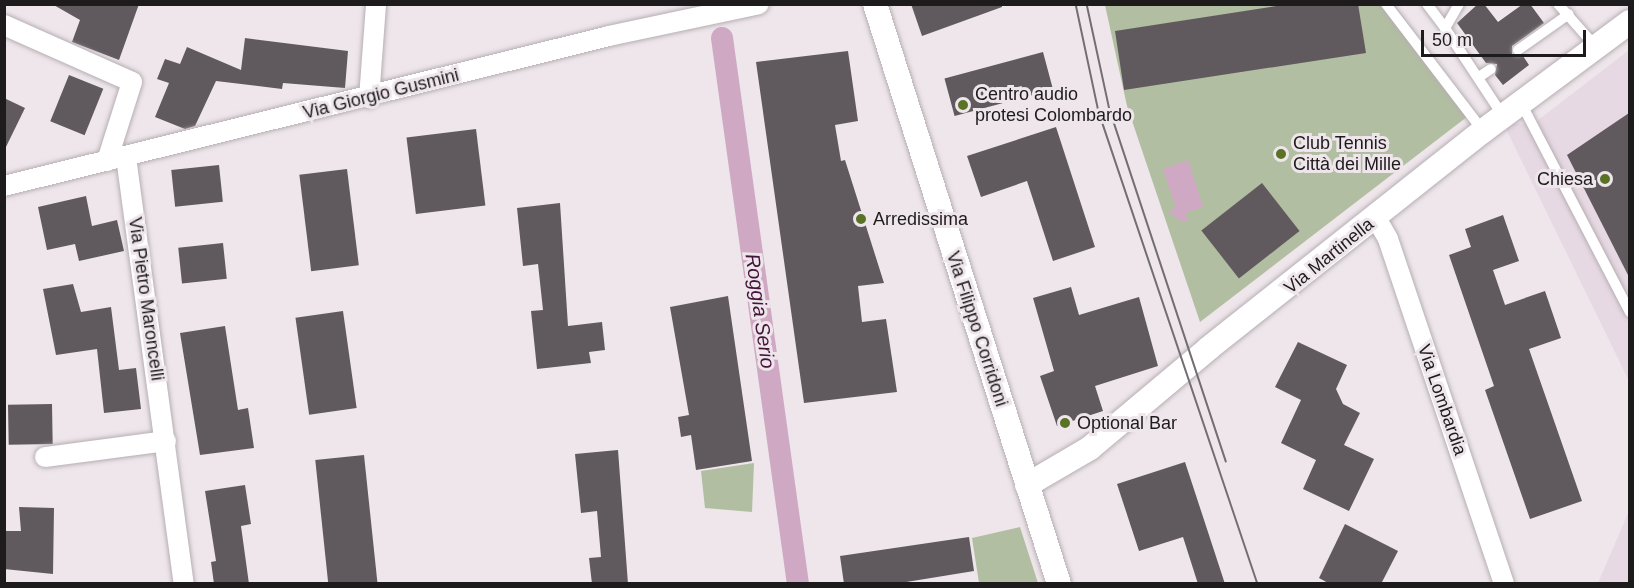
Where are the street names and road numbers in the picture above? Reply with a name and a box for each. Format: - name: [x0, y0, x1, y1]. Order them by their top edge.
- street label: Via Giorgio Gusmini: [301, 64, 461, 124]
- street label: Via Martinella: [1280, 213, 1378, 299]
- street label: Via Pietro Maroncelli: [124, 216, 168, 382]
- street label: Via Filippo Corridoni: [942, 249, 1012, 409]
- street label: Via Lombardia: [1413, 342, 1471, 458]

